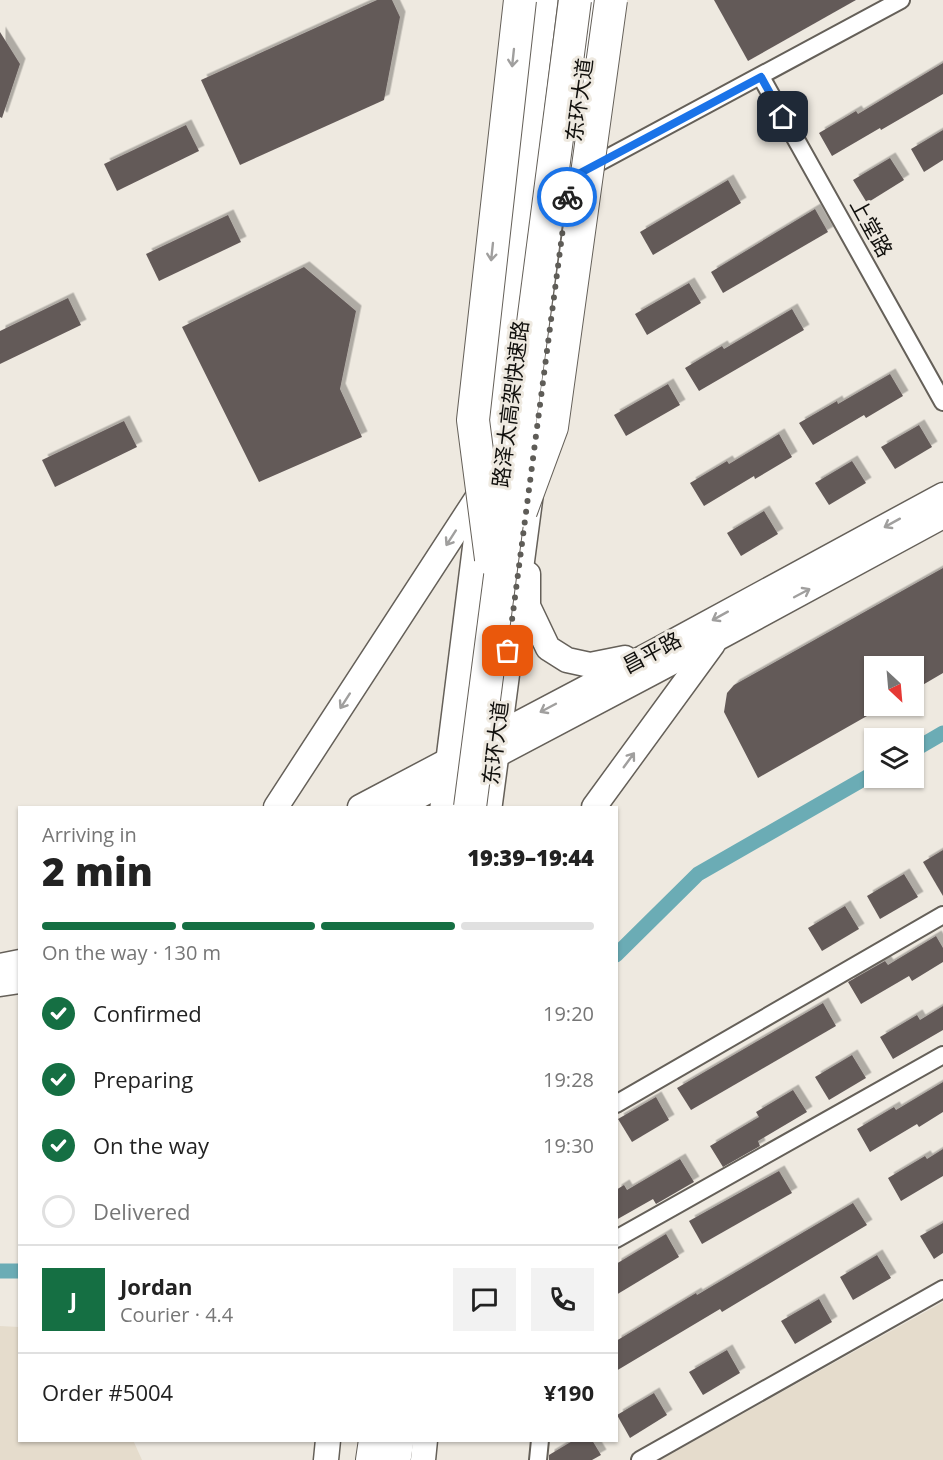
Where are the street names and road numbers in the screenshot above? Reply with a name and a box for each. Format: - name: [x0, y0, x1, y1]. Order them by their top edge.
- street label: 东环大道: [559, 56, 599, 143]
- street label: 上堂路: [844, 193, 899, 262]
- street label: 路泽太高架快速路: [486, 319, 534, 489]
- street label: 昌平路: [617, 625, 686, 679]
- street label: 东环大道: [476, 699, 514, 786]

